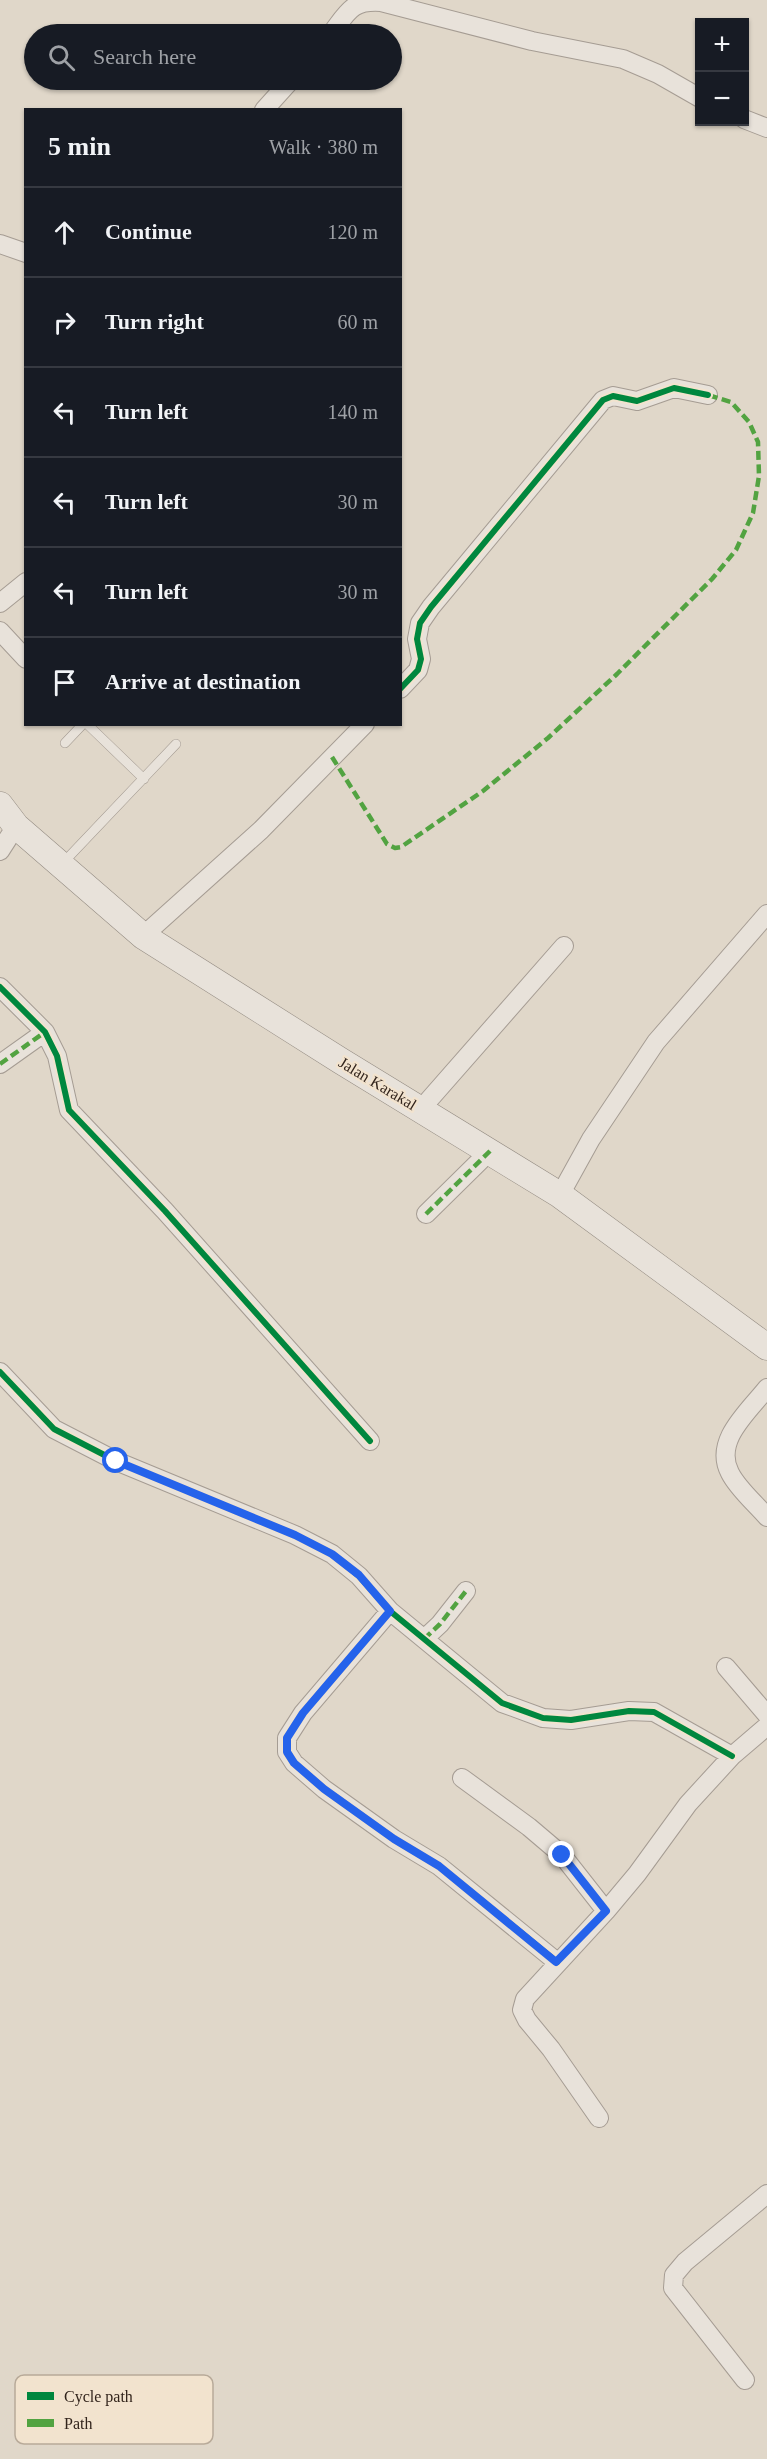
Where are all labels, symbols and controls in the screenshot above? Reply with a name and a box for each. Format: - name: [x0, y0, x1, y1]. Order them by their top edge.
- map controls: [695, 18, 749, 126]
- button: +: [695, 18, 749, 72]
- search box: [24, 24, 402, 90]
- icon: search: [45, 41, 78, 74]
- text: Search here: [93, 44, 196, 69]
- button: −: [695, 72, 749, 126]
- text: 5 min: [48, 132, 111, 161]
- text: Walk · 380 m: [269, 136, 378, 158]
- icon: ahead: [48, 216, 81, 249]
- text: Continue: [105, 219, 192, 244]
- text: 120 m: [327, 221, 378, 243]
- icon: right: [48, 306, 81, 339]
- text: Turn right: [105, 309, 204, 334]
- text: 60 m: [337, 311, 378, 333]
- icon: left: [48, 396, 81, 429]
- text: Turn left: [105, 399, 188, 424]
- text: 140 m: [327, 401, 378, 423]
- icon: left: [48, 486, 81, 519]
- text: Turn left: [105, 489, 188, 514]
- text: 30 m: [337, 491, 378, 513]
- icon: left: [48, 576, 81, 609]
- text: Turn left: [105, 579, 188, 604]
- text: 30 m: [337, 581, 378, 603]
- icon: arrive: [48, 666, 81, 699]
- text: Arrive at destination: [105, 669, 301, 694]
- street label: Jalan Karakal: [336, 1054, 420, 1114]
- route start: [102, 1447, 128, 1473]
- route end: [548, 1841, 574, 1867]
- legend: [15, 2375, 213, 2444]
- text: Cycle path: [64, 2388, 133, 2406]
- text: Path: [64, 2415, 92, 2432]

